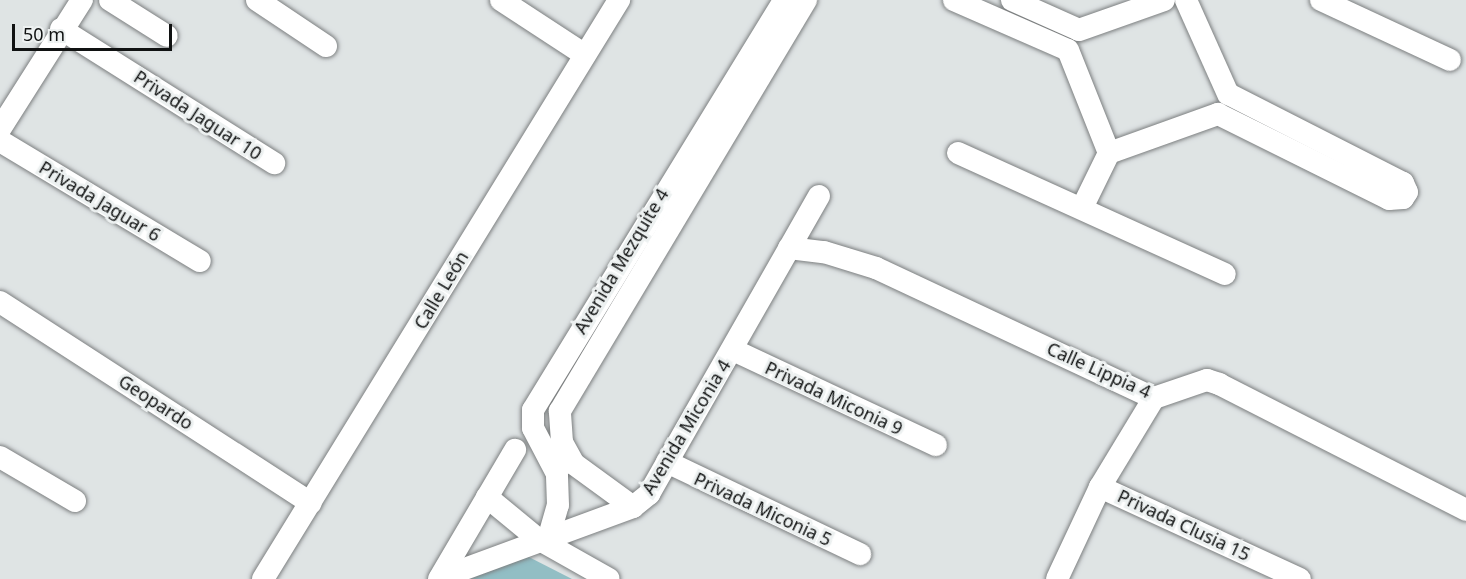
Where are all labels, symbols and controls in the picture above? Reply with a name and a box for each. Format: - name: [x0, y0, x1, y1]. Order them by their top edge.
- scale bar: [15, 12, 176, 50]
- text: 50 m: [23, 22, 65, 46]
- street label: Privada Jaguar 10: [130, 66, 266, 164]
- street label: Privada Jaguar 6: [35, 156, 165, 246]
- street label: Avenida Mezquite 4: [569, 184, 673, 338]
- street label: Calle León: [409, 247, 473, 333]
- street label: Calle Lippia 4: [1044, 337, 1154, 403]
- street label: Avenida Miconia 4: [637, 356, 735, 498]
- street label: Privada Miconia 9: [762, 357, 906, 439]
- street label: Geopardo: [115, 370, 197, 434]
- street label: Privada Miconia 5: [691, 468, 835, 550]
- street label: Privada Clusia 15: [1114, 485, 1254, 565]

